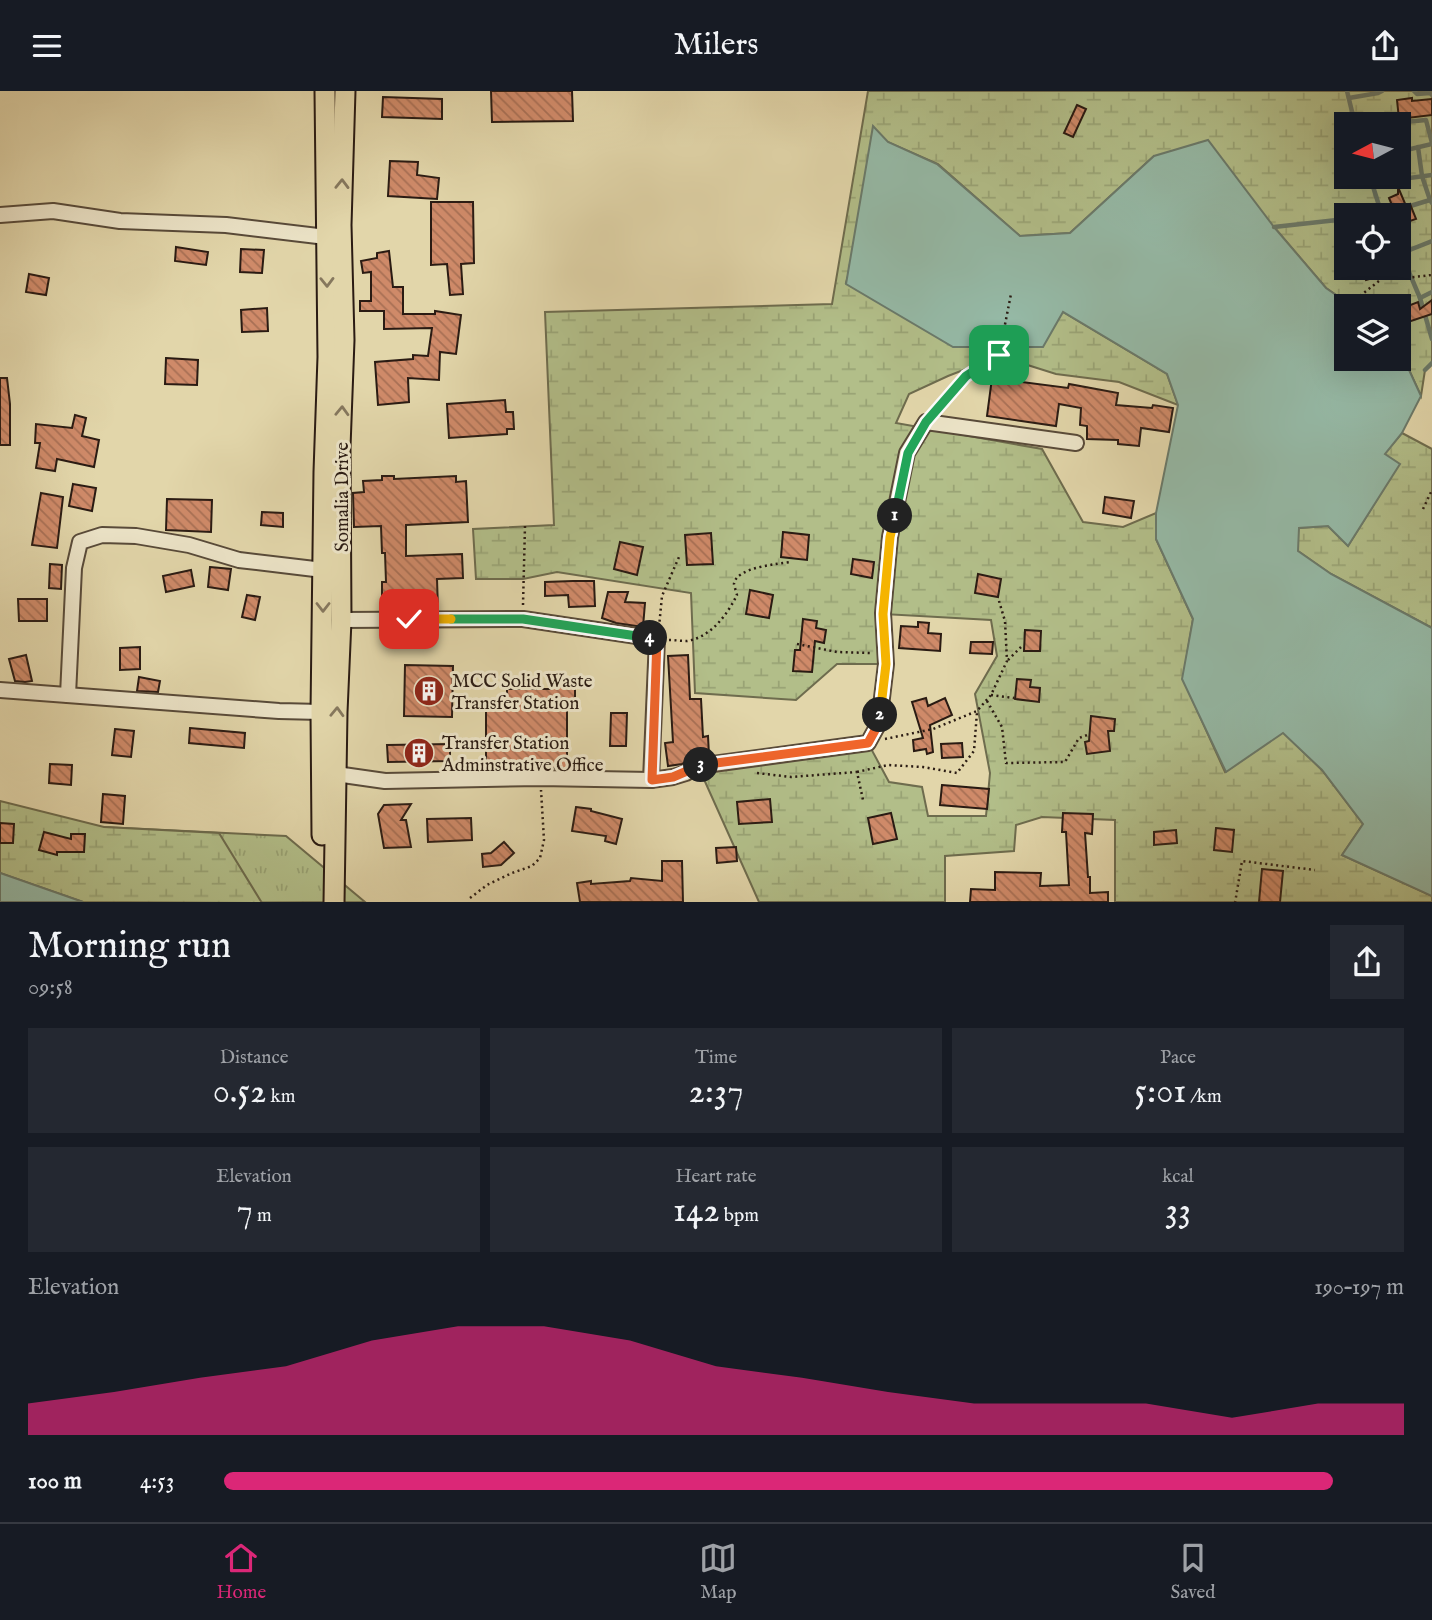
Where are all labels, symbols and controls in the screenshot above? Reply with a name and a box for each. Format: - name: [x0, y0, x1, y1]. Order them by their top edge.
- text: Milers: [674, 25, 758, 66]
- icon: menu: [28, 27, 66, 65]
- icon: share: [1366, 27, 1404, 65]
- north arrow: [1334, 112, 1410, 189]
- map controls: [1334, 112, 1411, 371]
- one-way arrow: [335, 178, 350, 189]
- button: locate: [1334, 203, 1411, 280]
- one-way arrow: [319, 277, 335, 287]
- button: layers: [1334, 294, 1411, 371]
- pin: [969, 325, 1029, 385]
- icon: arrive: [980, 336, 1018, 374]
- one-way arrow: [334, 405, 349, 416]
- street label: Somalia Drive: [331, 442, 355, 552]
- pin: 1: [878, 499, 912, 533]
- text: 1: [891, 503, 898, 527]
- pin: [379, 589, 439, 649]
- icon: check: [390, 600, 428, 638]
- one-way arrow: [315, 602, 331, 613]
- pin: 4: [632, 621, 668, 655]
- text: 4: [645, 625, 654, 649]
- place label: MCC Solid Waste Transfer Station: [452, 670, 593, 716]
- building icon: MCC Solid Waste Transfer Station: [412, 674, 446, 708]
- pin: 2: [862, 697, 898, 733]
- text: 2: [875, 702, 884, 726]
- one-way arrow: [329, 706, 345, 717]
- place label: Transfer Station Adminstrative Office: [441, 732, 604, 778]
- building icon: Transfer Station Adminstrative Office: [402, 736, 436, 770]
- pin: 3: [684, 747, 718, 783]
- text: 3: [697, 752, 704, 776]
- text: Morning run: [28, 923, 231, 971]
- button: share: [1330, 925, 1404, 999]
- text: 09:58: [28, 973, 73, 1002]
- text: Distance: [220, 1046, 288, 1070]
- text: Time: [695, 1046, 737, 1070]
- text: Pace: [1160, 1046, 1196, 1070]
- text: 0.52: [213, 1070, 266, 1115]
- text: 2:37: [688, 1070, 744, 1115]
- text: 5:01: [1134, 1070, 1186, 1115]
- text: km: [266, 1085, 295, 1109]
- text: /km: [1186, 1085, 1222, 1109]
- text: Elevation: [216, 1165, 292, 1189]
- text: Heart rate: [675, 1165, 757, 1189]
- text: kcal: [1162, 1165, 1194, 1189]
- text: 7: [236, 1189, 253, 1234]
- text: 142: [673, 1189, 720, 1234]
- text: 33: [1165, 1189, 1191, 1234]
- text: m: [253, 1204, 272, 1228]
- text: bpm: [720, 1204, 759, 1228]
- text: Elevation: [28, 1273, 119, 1302]
- text: 190–197 m: [1314, 1273, 1404, 1302]
- text: 100 m: [28, 1467, 82, 1496]
- text: 4:53: [140, 1467, 174, 1496]
- tab: Home: [217, 1539, 266, 1605]
- tab: Map: [699, 1539, 737, 1605]
- tab: Saved: [1170, 1539, 1215, 1605]

